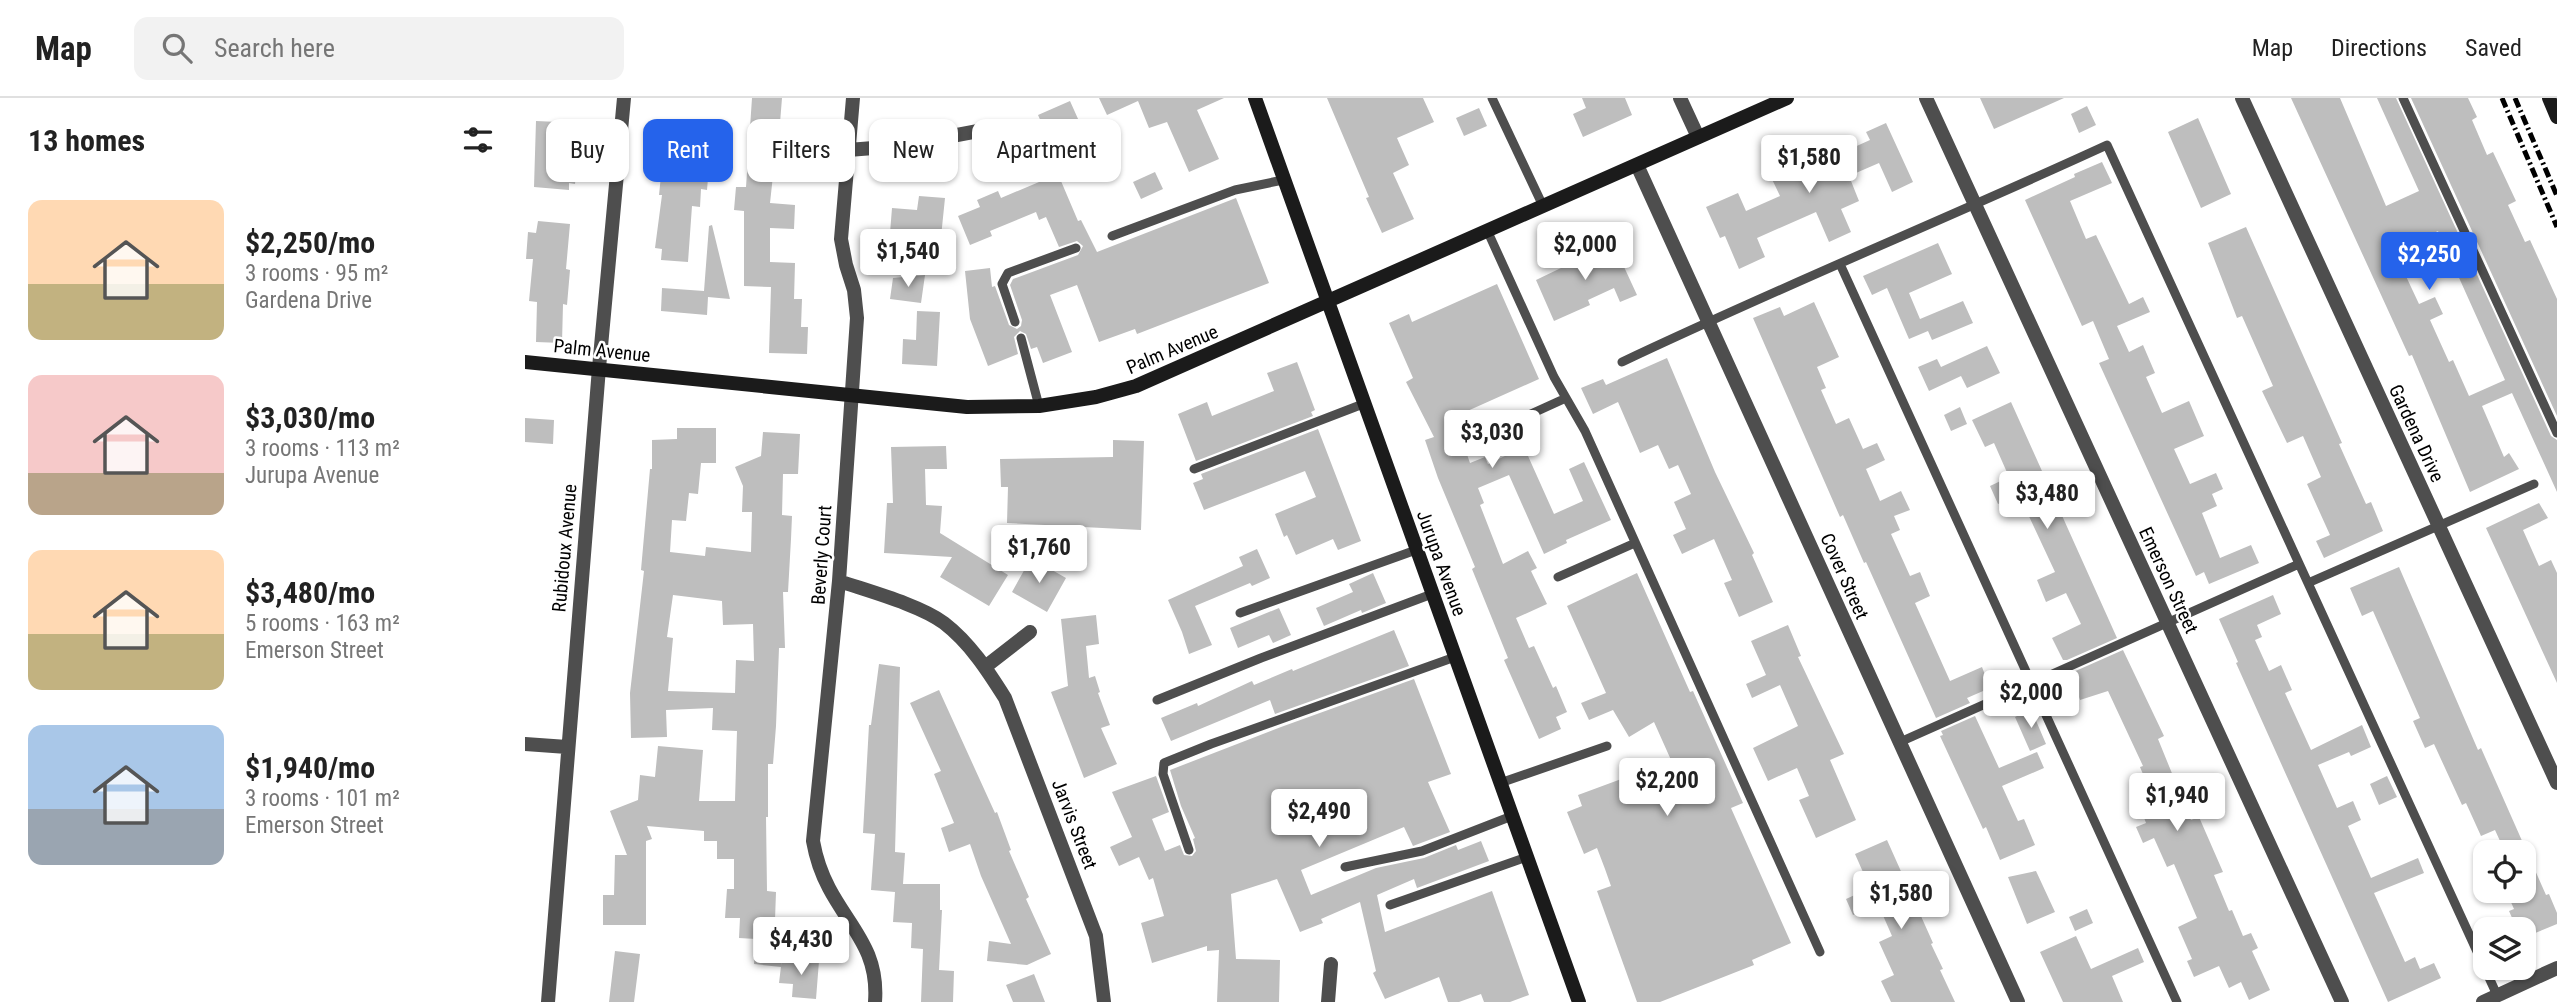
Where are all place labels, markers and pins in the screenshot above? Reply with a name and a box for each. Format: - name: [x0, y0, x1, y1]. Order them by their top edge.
- pin: $1,580: [1752, 136, 1866, 195]
- pin: $2,000: [1528, 222, 1642, 282]
- pin: $1,540: [851, 230, 965, 289]
- pin: $2,250: [2372, 232, 2486, 292]
- pin: $3,030: [1435, 410, 1549, 470]
- pin: $3,480: [1990, 472, 2104, 531]
- pin: $1,760: [982, 526, 1096, 585]
- pin: $2,000: [1974, 670, 2088, 730]
- pin: $2,200: [1610, 758, 1724, 818]
- pin: $1,940: [2120, 774, 2234, 833]
- pin: $2,490: [1262, 790, 1376, 849]
- pin: $1,580: [1844, 872, 1958, 931]
- pin: $4,430: [744, 918, 858, 977]

